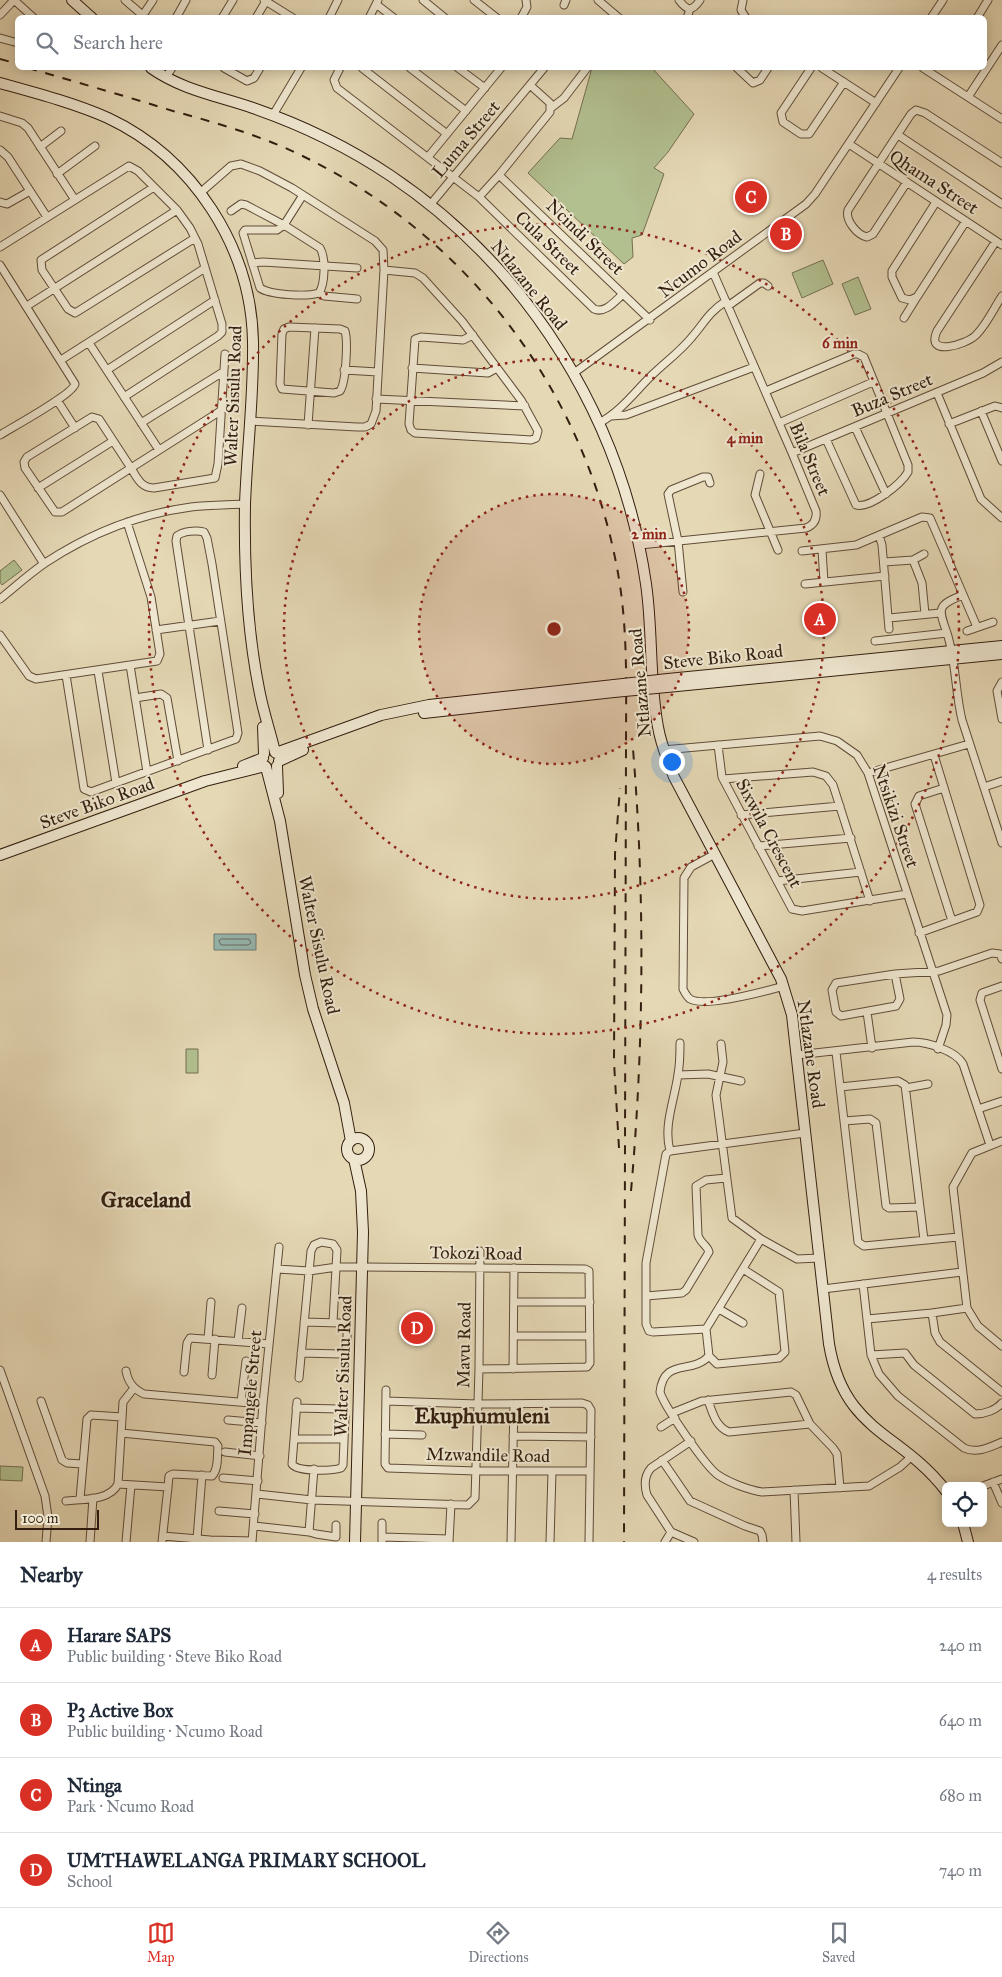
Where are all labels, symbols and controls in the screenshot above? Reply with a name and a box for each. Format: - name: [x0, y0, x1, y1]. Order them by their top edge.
- search box: [15, 15, 987, 70]
- icon: search: [33, 29, 61, 57]
- text: Search here: [73, 31, 163, 54]
- street label: Luma Street: [427, 95, 505, 182]
- street label: Qhama Street: [885, 145, 983, 219]
- pin: C: [735, 178, 767, 216]
- street label: Ncindi Street: [541, 194, 629, 280]
- street label: Cula Street: [511, 206, 586, 280]
- pin: B: [770, 215, 802, 253]
- street label: Ncumo Road: [654, 226, 746, 302]
- street label: Ntlazane Road: [486, 236, 572, 334]
- street label: Walter Sisulu Road: [220, 325, 246, 467]
- text: 6 min: [822, 334, 859, 352]
- street label: Buza Street: [848, 368, 936, 422]
- street label: Bila Street: [785, 419, 836, 500]
- text: 4 min: [727, 429, 764, 448]
- text: 2 min: [631, 525, 668, 543]
- pin: A: [804, 600, 836, 638]
- centre of rings: [545, 620, 563, 638]
- street label: Ntlazane Road: [624, 628, 656, 738]
- street label: Steve Biko Road: [662, 640, 784, 674]
- your location: [659, 749, 685, 775]
- street label: Ntsikizi Street: [868, 761, 924, 871]
- street label: Steve Biko Road: [37, 772, 157, 834]
- street label: Sixwila Crescent: [731, 775, 807, 892]
- street label: Walter Sisulu Road: [294, 874, 344, 1016]
- street label: Ntlazane Road: [793, 998, 829, 1110]
- district label: Graceland: [101, 1186, 192, 1213]
- street label: Tokozi Road: [429, 1241, 523, 1265]
- street label: Walter Sisulu Road: [330, 1295, 356, 1437]
- street label: Mavu Road: [452, 1302, 476, 1388]
- pin: D: [401, 1309, 433, 1347]
- street label: Impangele Street: [234, 1329, 267, 1457]
- district label: Ekuphumuleni: [414, 1402, 551, 1429]
- street label: Mzwandile Road: [426, 1443, 550, 1467]
- map controls: [942, 1482, 987, 1527]
- button: locate: [942, 1482, 987, 1527]
- scale bar: [15, 1507, 99, 1530]
- text: 100 m: [22, 1510, 59, 1527]
- text: Nearby: [20, 1562, 83, 1588]
- text: 4 results: [927, 1565, 982, 1584]
- text: Harare SAPS: [67, 1624, 171, 1647]
- text: A: [31, 1636, 41, 1655]
- text: 240 m: [939, 1636, 982, 1655]
- text: Public building · Steve Biko Road: [67, 1647, 282, 1666]
- text: P3 Active Box: [67, 1699, 174, 1722]
- text: B: [31, 1711, 41, 1730]
- text: 640 m: [939, 1711, 982, 1730]
- text: Public building · Ncumo Road: [67, 1722, 263, 1741]
- text: Ntinga: [67, 1774, 122, 1797]
- text: C: [31, 1786, 41, 1805]
- text: 680 m: [939, 1786, 982, 1805]
- text: Park · Ncumo Road: [67, 1797, 194, 1816]
- text: UMTHAWELANGA PRIMARY SCHOOL: [67, 1849, 425, 1872]
- text: D: [30, 1861, 42, 1880]
- text: 740 m: [939, 1861, 982, 1880]
- text: School: [67, 1872, 112, 1891]
- tab: Map: [147, 1919, 175, 1966]
- tab: Directions: [468, 1919, 529, 1966]
- tab: Saved: [822, 1919, 855, 1966]

